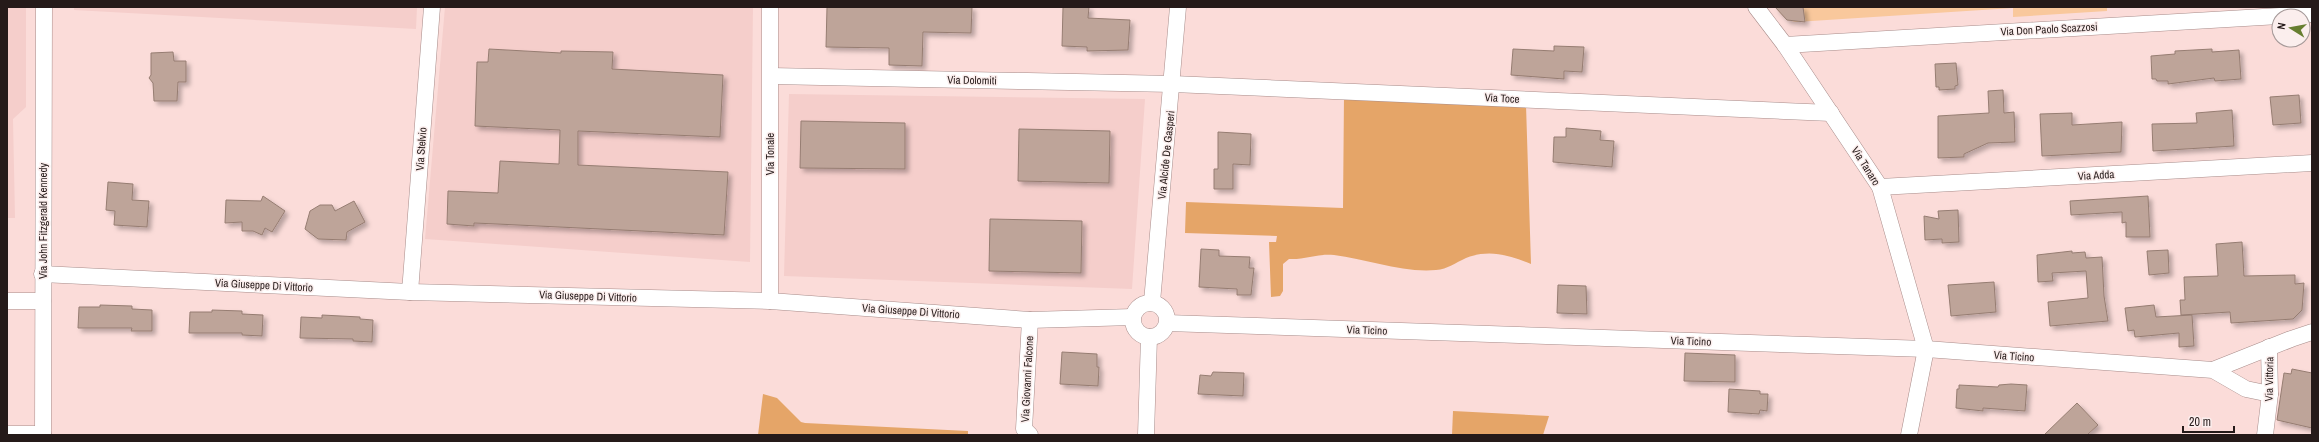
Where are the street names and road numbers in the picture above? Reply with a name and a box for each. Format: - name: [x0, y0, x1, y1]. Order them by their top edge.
- street label: Via Don Paolo Scazzosi: [2000, 19, 2098, 39]
- street label: Via Dolomiti: [947, 73, 997, 87]
- street label: Via Toce: [1484, 90, 1520, 106]
- street label: Via Alcide De Gasperi: [1154, 110, 1178, 200]
- street label: Via Stelvio: [413, 127, 429, 171]
- street label: Via Tonale: [763, 133, 777, 175]
- street label: Via Tanaro: [1849, 144, 1883, 188]
- street label: Via John Fitzgerald Kennedy: [36, 162, 50, 279]
- street label: Via Adda: [2077, 167, 2115, 183]
- street label: Via Giuseppe Di Vittorio: [215, 275, 313, 295]
- street label: Via Giuseppe Di Vittorio: [539, 287, 637, 305]
- street label: Via Giuseppe Di Vittorio: [862, 301, 960, 321]
- street label: Via Ticino: [1346, 322, 1388, 338]
- street label: Via Ticino: [1670, 333, 1712, 349]
- street label: Via Giovanni Falcone: [1018, 335, 1036, 423]
- street label: Via Ticino: [1993, 348, 2035, 364]
- street label: Via Vittoria: [2262, 356, 2276, 402]

